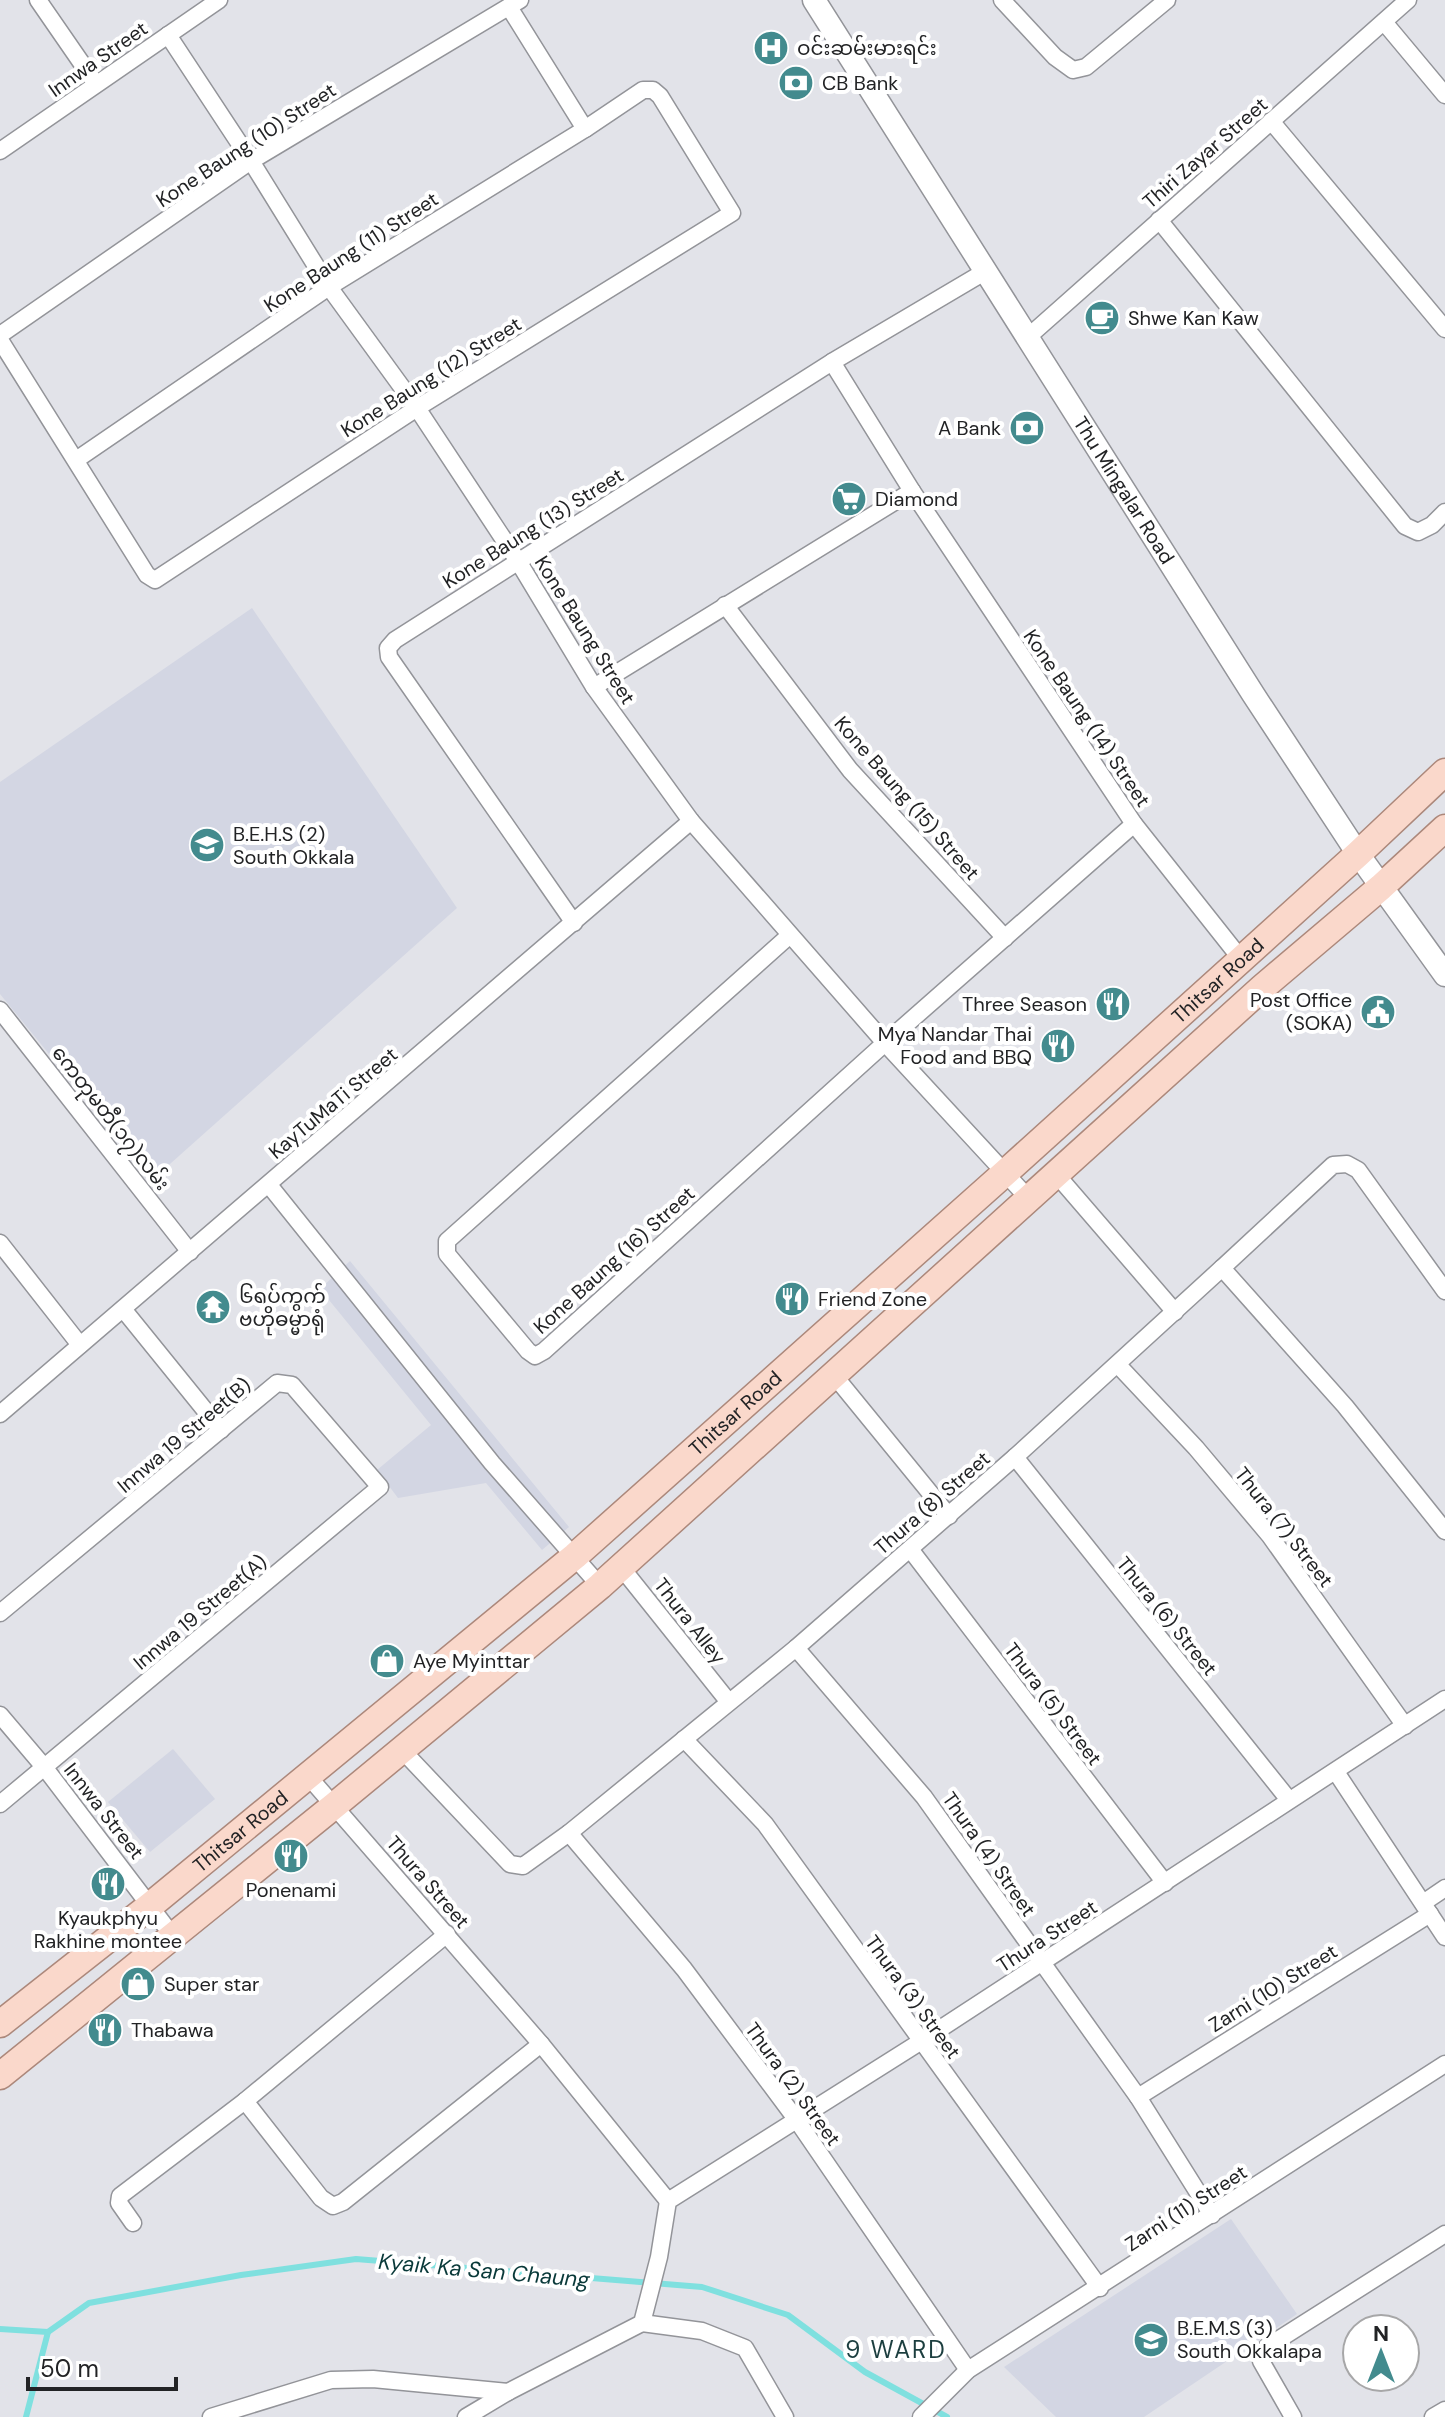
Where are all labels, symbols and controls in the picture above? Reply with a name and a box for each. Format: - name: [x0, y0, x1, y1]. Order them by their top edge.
- street label: Innwa Street: [43, 15, 153, 103]
- hospital icon: ဝင်းဆမ်းမားရင်း: [752, 29, 790, 67]
- place label: ဝင်းဆမ်းမားရင်း: [797, 34, 937, 64]
- bank icon: CB Bank: [777, 64, 815, 102]
- place label: CB Bank: [822, 70, 898, 96]
- street label: Kone Baung (10) Street: [151, 77, 341, 213]
- street label: Thiri Zayar Street: [1137, 92, 1273, 214]
- street label: Kone Baung (11) Street: [259, 186, 443, 318]
- cafe icon: Shwe Kan Kaw: [1083, 299, 1121, 337]
- place label: Shwe Kan Kaw: [1128, 305, 1259, 331]
- street label: Kone Baung (12) Street: [336, 311, 526, 443]
- bank icon: A Bank: [1008, 409, 1046, 447]
- street label: Thu Mingalar Road: [1068, 412, 1180, 569]
- place label: A Bank: [938, 415, 1001, 441]
- street label: Kone Baung (13) Street: [438, 462, 628, 594]
- supermarket icon: Diamond: [830, 480, 868, 518]
- place label: Diamond: [875, 486, 958, 512]
- street label: Kone Baung Street: [529, 551, 641, 709]
- street label: Kone Baung (14) Street: [1018, 624, 1156, 812]
- street label: Kone Baung (15) Street: [829, 711, 985, 885]
- place label: B.E.H.S (2) South Okkala: [233, 821, 354, 870]
- school or university icon: B.E.H.S (2) South Okkala: [188, 826, 226, 864]
- street label: Thitsar Road: [1166, 932, 1269, 1029]
- restaurant icon: Three Season: [1094, 985, 1132, 1023]
- place label: Post Office (SOKA): [1250, 987, 1352, 1036]
- place label: Three Season: [962, 991, 1087, 1017]
- public building icon: Post Office (SOKA): [1359, 993, 1397, 1031]
- place label: Mya Nandar Thai Food and BBQ: [878, 1021, 1032, 1070]
- restaurant icon: Mya Nandar Thai Food and BBQ: [1039, 1027, 1077, 1065]
- street label: ကေတုမတီ(၁၇)လမ်း: [43, 1040, 176, 1198]
- street label: KayTuMaTi Street: [263, 1041, 403, 1164]
- street label: Kone Baung (16) Street: [528, 1180, 700, 1339]
- restaurant icon: Friend Zone: [773, 1280, 811, 1318]
- place label: ၆ရပ်ကွက် ဗဟိုဓမ္မာရုံ: [239, 1282, 326, 1336]
- place label: Friend Zone: [818, 1286, 927, 1312]
- temple icon: ၆ရပ်ကွက် ဗဟိုဓမ္မာရုံ: [194, 1288, 232, 1326]
- street label: Thitsar Road: [683, 1365, 787, 1461]
- street label: Innwa 19 Street(B): [112, 1372, 256, 1498]
- street label: Thura (8) Street: [869, 1445, 995, 1560]
- street label: Thura (7) Street: [1229, 1462, 1339, 1592]
- street label: Innwa 19 Street(A): [128, 1549, 272, 1675]
- street label: Thura (6) Street: [1111, 1551, 1223, 1681]
- street label: Thura Alley: [648, 1573, 732, 1669]
- street label: Thura (5) Street: [998, 1638, 1108, 1771]
- shop icon: Aye Myinttar: [368, 1642, 406, 1680]
- place label: Aye Myinttar: [413, 1648, 530, 1674]
- street label: Innwa Street: [58, 1758, 150, 1865]
- street label: Thitsar Road: [187, 1785, 293, 1878]
- street label: Thura (4) Street: [936, 1787, 1042, 1921]
- street label: Thura Street: [381, 1830, 475, 1934]
- restaurant icon: Ponenami: [272, 1837, 310, 1875]
- restaurant icon: Kyaukphyu Rakhine montee: [89, 1865, 127, 1903]
- place label: Ponenami: [246, 1877, 336, 1903]
- street label: Thura Street: [992, 1894, 1102, 1978]
- place label: Kyaukphyu Rakhine montee: [34, 1905, 182, 1954]
- street label: Thura (3) Street: [859, 1930, 967, 2064]
- street label: Zarni (10) Street: [1204, 1938, 1342, 2038]
- shop icon: Super star: [119, 1965, 157, 2003]
- place label: Super star: [164, 1971, 259, 1997]
- restaurant icon: Thabawa: [86, 2011, 124, 2049]
- place label: Thabawa: [131, 2017, 214, 2043]
- street label: Thura (2) Street: [740, 2017, 847, 2151]
- street label: Zarni (11) Street: [1120, 2159, 1252, 2257]
- water label: Kyaik Ka San Chaung: [377, 2247, 592, 2294]
- north arrow: [1341, 2313, 1421, 2393]
- place label: B.E.M.S (3) South Okkalapa: [1177, 2315, 1322, 2364]
- text: N: [1373, 2319, 1389, 2348]
- school or university icon: B.E.M.S (3) South Okkalapa: [1132, 2321, 1170, 2359]
- district label: 9 WARD: [845, 2334, 947, 2365]
- scale bar: [28, 2341, 176, 2391]
- text: 50 m: [40, 2353, 99, 2384]

